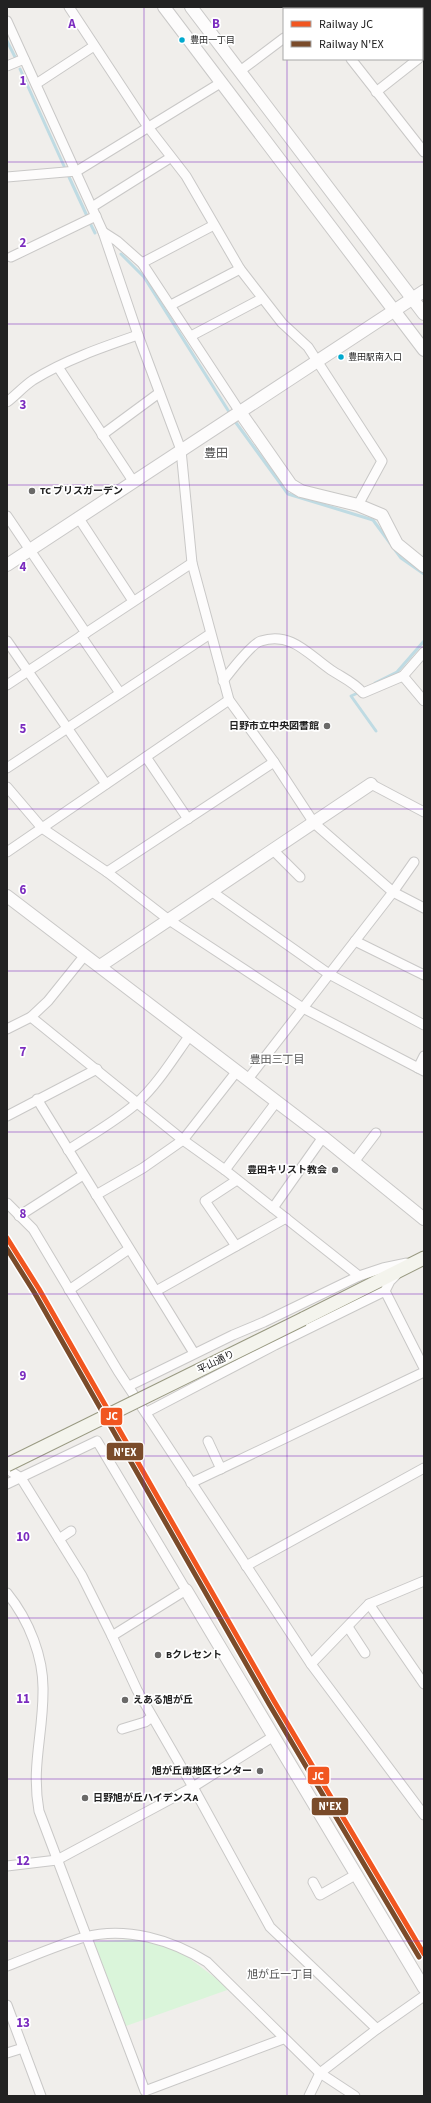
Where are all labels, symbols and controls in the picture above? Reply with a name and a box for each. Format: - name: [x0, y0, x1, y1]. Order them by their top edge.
- legend: [283, 8, 423, 60]
- text: A: [67, 15, 76, 33]
- text: B: [212, 15, 220, 33]
- text: Railway JC: [319, 16, 373, 33]
- place label: 豊田一丁目: [190, 34, 235, 47]
- marker: 豊田一丁目: [177, 35, 187, 45]
- text: Railway N'EX: [319, 36, 384, 53]
- text: 1: [20, 72, 27, 90]
- text: 2: [20, 234, 27, 252]
- place label: 豊田駅南入口: [348, 351, 402, 364]
- marker: 豊田駅南入口: [336, 352, 346, 362]
- text: 3: [20, 396, 27, 414]
- district label: 豊田: [204, 445, 228, 462]
- place label: TC ブリスガーデン: [40, 484, 123, 498]
- marker: TC ブリスガーデン: [27, 486, 37, 496]
- text: 4: [20, 558, 27, 576]
- place label: 日野市立中央図書館: [229, 719, 319, 733]
- text: 5: [20, 720, 27, 738]
- marker: 日野市立中央図書館: [322, 721, 332, 731]
- text: 6: [20, 881, 27, 899]
- text: 7: [20, 1043, 27, 1061]
- district label: 豊田三丁目: [250, 1052, 305, 1067]
- place label: 豊田キリスト教会: [247, 1163, 327, 1177]
- marker: 豊田キリスト教会: [330, 1165, 340, 1175]
- text: 8: [20, 1205, 27, 1223]
- street label: 平山通り: [195, 1347, 237, 1377]
- text: 9: [20, 1367, 27, 1385]
- line badge: JC: [100, 1407, 123, 1426]
- text: JC: [106, 1409, 119, 1424]
- line badge: N'EX: [106, 1442, 144, 1461]
- text: N'EX: [114, 1445, 137, 1460]
- text: 10: [16, 1528, 30, 1546]
- place label: Bクレセント: [166, 1648, 222, 1662]
- marker: Bクレセント: [153, 1650, 163, 1660]
- text: 11: [16, 1690, 30, 1708]
- place label: えある旭が丘: [133, 1693, 193, 1707]
- marker: えある旭が丘: [120, 1695, 130, 1705]
- place label: 旭が丘南地区センター: [151, 1764, 252, 1778]
- marker: 旭が丘南地区センター: [255, 1766, 265, 1776]
- line badge: JC: [307, 1766, 330, 1785]
- text: JC: [312, 1769, 325, 1784]
- place label: 日野旭が丘ハイデンスA: [93, 1791, 199, 1805]
- marker: 日野旭が丘ハイデンスA: [80, 1793, 90, 1803]
- line badge: N'EX: [311, 1797, 349, 1816]
- text: N'EX: [319, 1799, 342, 1814]
- text: 12: [16, 1852, 30, 1870]
- district label: 旭が丘一丁目: [247, 1967, 313, 1982]
- text: 13: [16, 2014, 30, 2032]

